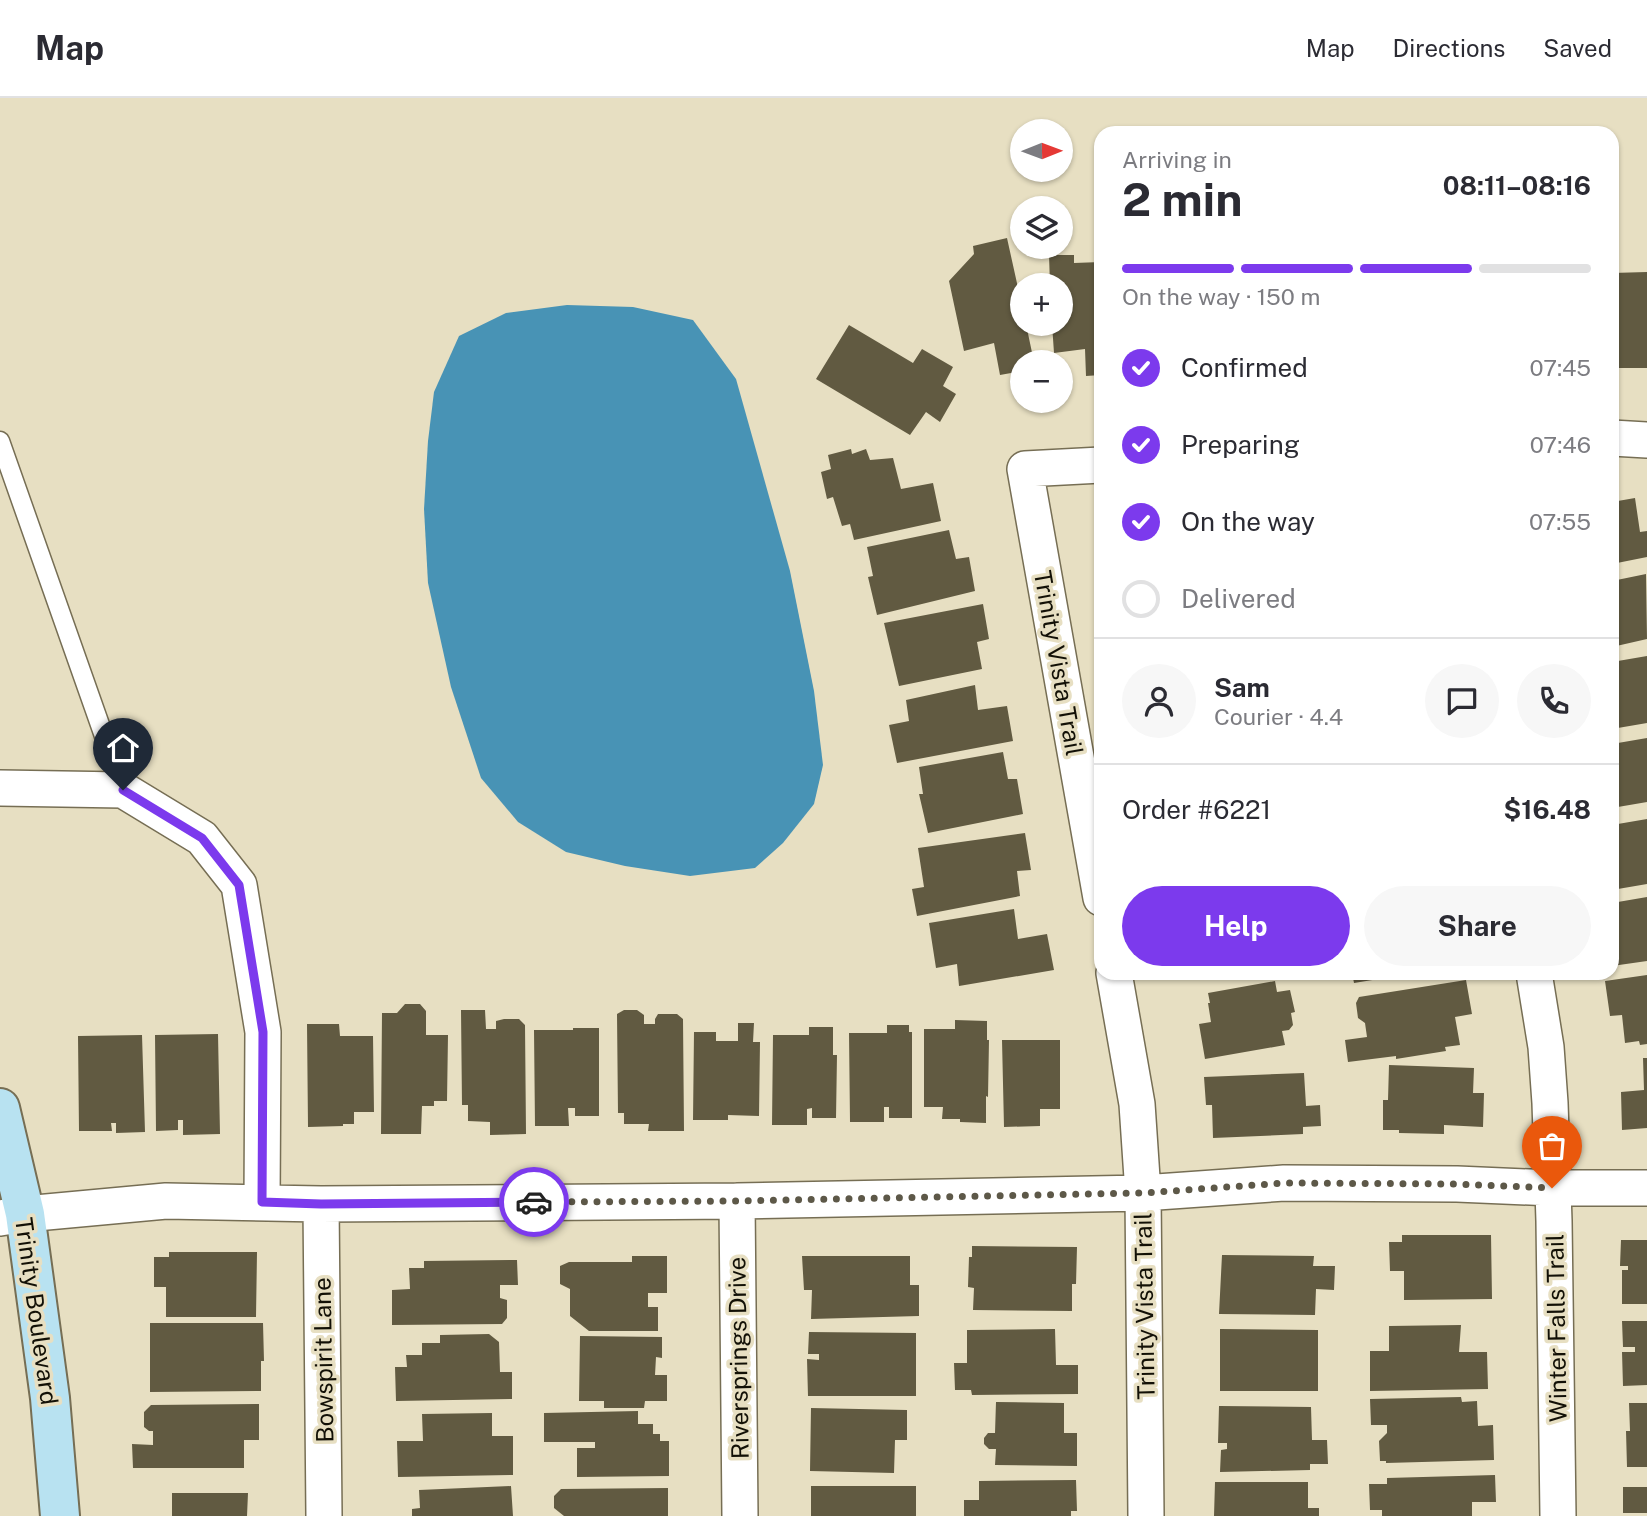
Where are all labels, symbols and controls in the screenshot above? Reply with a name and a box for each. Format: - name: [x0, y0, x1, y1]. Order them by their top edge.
- text: Map: [35, 29, 104, 67]
- text: Map: [1306, 34, 1355, 62]
- text: Directions: [1393, 34, 1505, 62]
- text: Saved: [1543, 34, 1612, 62]
- north arrow: [1010, 119, 1073, 182]
- map controls: [1010, 119, 1073, 413]
- text: Arriving in: [1122, 146, 1232, 173]
- text: 08:11–08:16: [1443, 170, 1591, 201]
- text: 2 min: [1122, 172, 1242, 226]
- button: layers: [1010, 196, 1073, 259]
- button: +: [1010, 273, 1073, 336]
- text: On the way · 150 m: [1122, 283, 1320, 310]
- icon: check: [1122, 349, 1160, 387]
- button: −: [1010, 350, 1073, 413]
- text: Confirmed: [1181, 352, 1308, 383]
- text: 07:45: [1530, 354, 1591, 381]
- icon: check: [1122, 426, 1160, 464]
- text: Preparing: [1181, 429, 1300, 460]
- text: 07:46: [1530, 431, 1591, 458]
- icon: check: [1122, 503, 1160, 541]
- text: On the way: [1181, 506, 1315, 537]
- text: 07:55: [1529, 508, 1591, 535]
- street label: Trinity Vista Trail: [1029, 568, 1089, 758]
- text: Delivered: [1181, 583, 1296, 614]
- button: person: [1122, 664, 1196, 738]
- button: chat: [1425, 664, 1499, 738]
- button: phone: [1517, 664, 1591, 738]
- text: Sam: [1214, 672, 1270, 703]
- text: Courier · 4.4: [1214, 703, 1343, 730]
- pin: [93, 718, 153, 790]
- icon: home: [104, 729, 142, 767]
- text: Order #6221: [1122, 794, 1271, 825]
- text: $16.48: [1504, 794, 1591, 825]
- button: Help: [1122, 886, 1350, 966]
- button: Share: [1364, 886, 1591, 966]
- pin: [1522, 1116, 1582, 1188]
- icon: bag: [1533, 1127, 1571, 1165]
- courier: [499, 1167, 569, 1237]
- icon: car: [515, 1183, 553, 1221]
- street label: Trinity Vista Trail: [1128, 1212, 1160, 1400]
- street label: Trinity Boulevard: [10, 1215, 64, 1407]
- street label: Winter Falls Trail: [1540, 1234, 1572, 1422]
- street label: Riversprings Drive: [722, 1257, 754, 1459]
- street label: Bowspirit Lane: [308, 1277, 338, 1443]

